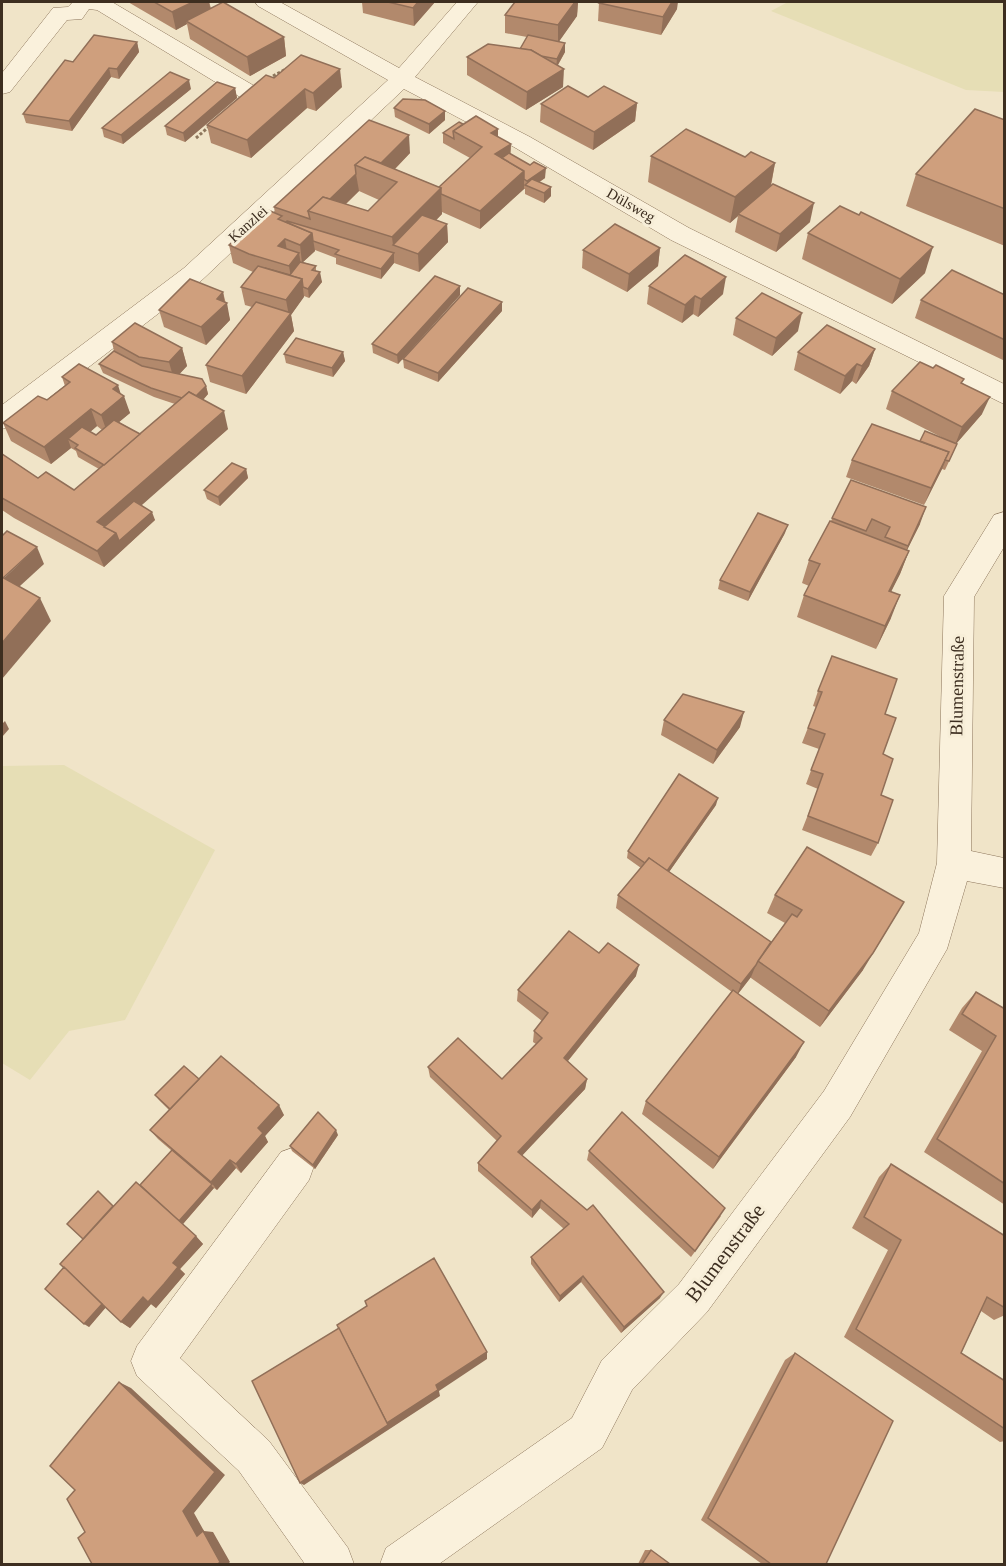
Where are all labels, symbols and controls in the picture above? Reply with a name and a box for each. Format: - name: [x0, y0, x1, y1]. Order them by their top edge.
- street label: Dülsweg: [604, 185, 659, 226]
- street label: Kanzlei: [225, 202, 271, 246]
- street label: Blumenstraße: [946, 636, 968, 736]
- street label: Blumenstraße: [680, 1199, 770, 1307]

